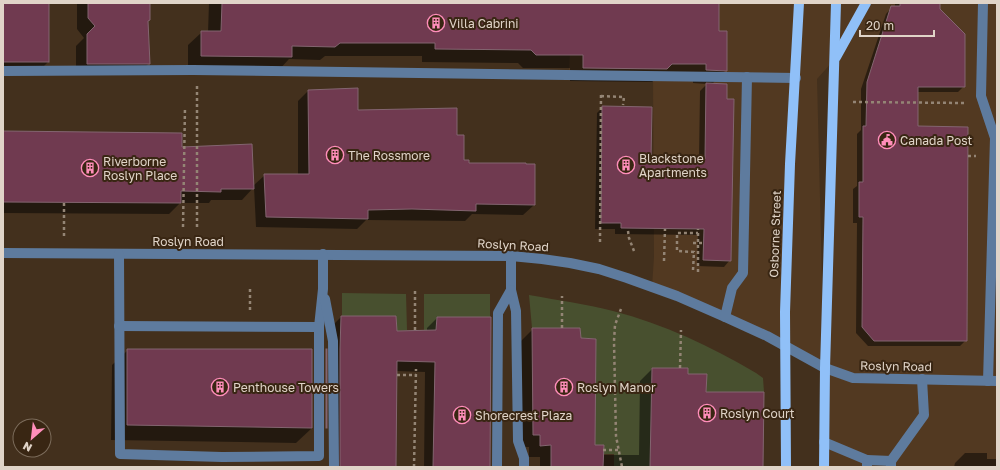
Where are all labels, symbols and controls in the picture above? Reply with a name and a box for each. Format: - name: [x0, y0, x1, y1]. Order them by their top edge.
- scale bar: [860, 12, 934, 38]
- building icon: Villa Cabrini: [426, 13, 446, 33]
- place label: Villa Cabrini: [449, 16, 519, 31]
- text: 20 m: [866, 18, 894, 33]
- public building icon: Canada Post: [877, 130, 897, 150]
- place label: Canada Post: [900, 133, 973, 148]
- building icon: The Rossmore: [325, 145, 345, 165]
- place label: The Rossmore: [348, 148, 430, 163]
- place label: Blackstone Apartments: [639, 151, 707, 180]
- place label: Riverborne Roslyn Place: [103, 154, 177, 183]
- building icon: Blackstone Apartments: [616, 155, 636, 175]
- building icon: Riverborne Roslyn Place: [80, 158, 100, 178]
- street label: Osborne Street: [766, 190, 784, 278]
- street label: Roslyn Road: [152, 234, 224, 249]
- street label: Roslyn Road: [477, 236, 549, 254]
- street label: Roslyn Road: [860, 358, 932, 374]
- building icon: Penthouse Towers: [210, 377, 230, 397]
- building icon: Roslyn Manor: [554, 377, 574, 397]
- place label: Penthouse Towers: [233, 380, 339, 395]
- place label: Roslyn Manor: [577, 380, 656, 395]
- building icon: Roslyn Court: [697, 403, 717, 423]
- building icon: Shorecrest Plaza: [452, 405, 472, 425]
- place label: Roslyn Court: [720, 406, 795, 421]
- place label: Shorecrest Plaza: [475, 408, 572, 423]
- north arrow: [12, 418, 52, 458]
- text: N: [20, 440, 34, 455]

